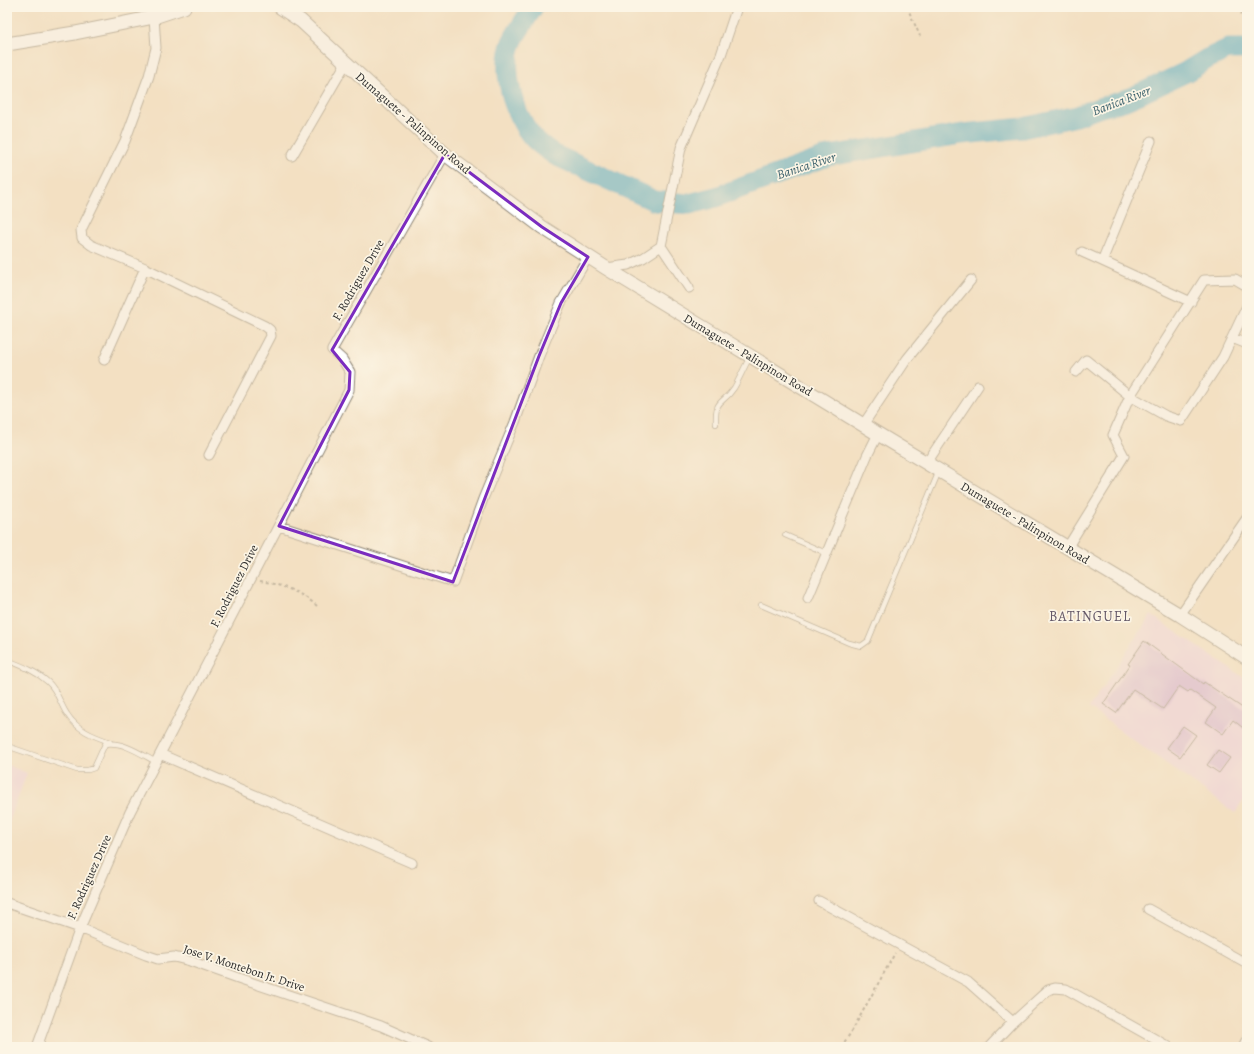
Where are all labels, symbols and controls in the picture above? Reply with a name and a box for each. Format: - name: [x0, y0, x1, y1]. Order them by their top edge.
- street label: Dumaguete - Palinpinon Road: [352, 69, 474, 178]
- water label: Banica River: [1090, 81, 1153, 119]
- water label: Banica River: [775, 148, 838, 183]
- street label: F. Rodriguez Drive: [328, 237, 388, 323]
- street label: Dumaguete - Palinpinon Road: [681, 310, 816, 400]
- street label: Dumaguete - Palinpinon Road: [958, 478, 1093, 568]
- street label: F. Rodriguez Drive: [206, 542, 262, 630]
- district label: BATINGUEL: [1049, 607, 1131, 626]
- street label: F. Rodriguez Drive: [63, 832, 115, 922]
- street label: Jose V. Montebon Jr. Drive: [181, 941, 307, 995]

